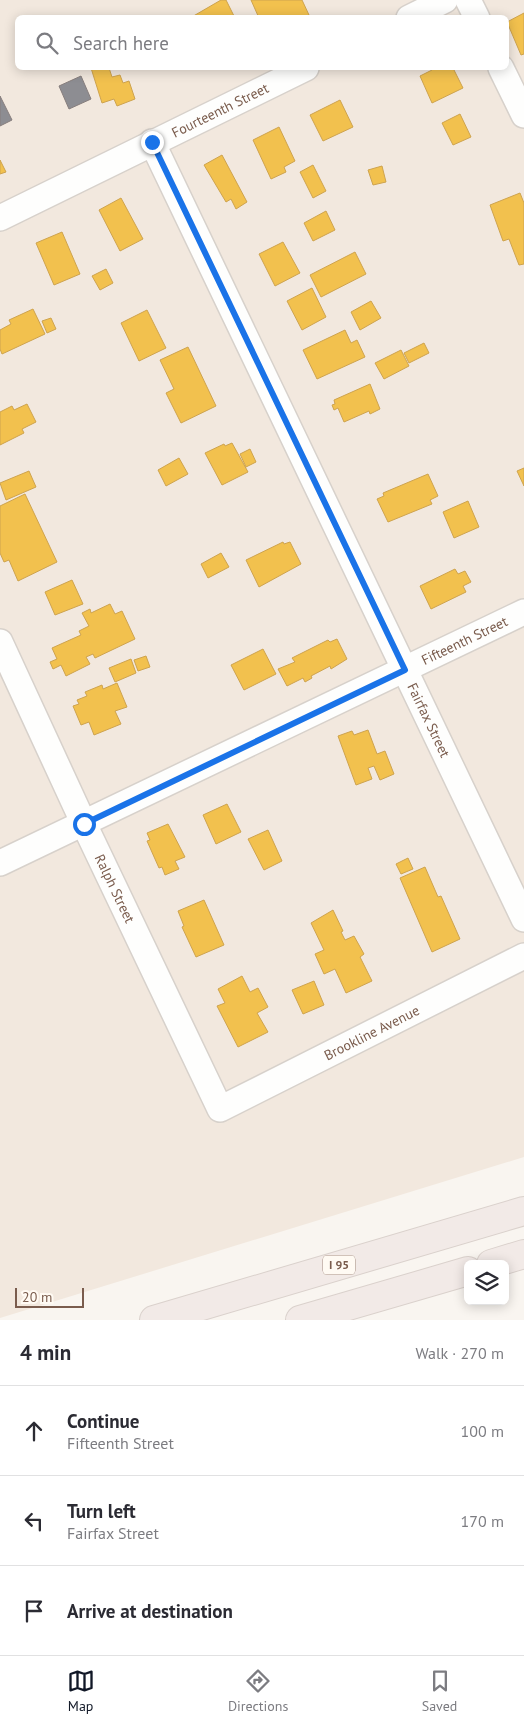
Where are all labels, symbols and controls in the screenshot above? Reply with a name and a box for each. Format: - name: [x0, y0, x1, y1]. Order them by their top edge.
- search box: [15, 15, 509, 70]
- icon: search: [33, 29, 61, 57]
- text: Search here: [73, 31, 169, 55]
- street label: Fourteenth Street: [169, 79, 272, 142]
- route end: [141, 131, 164, 154]
- street label: Fifteenth Street: [418, 612, 511, 669]
- street label: Fairfax Street: [403, 680, 454, 761]
- route start: [73, 813, 96, 836]
- street label: Ralph Street: [91, 851, 139, 926]
- street label: Brookline Avenue: [321, 1001, 422, 1064]
- road number: I 95: [323, 1256, 355, 1274]
- map controls: [464, 1260, 509, 1305]
- button: layers: [464, 1260, 509, 1305]
- scale bar: [15, 1285, 84, 1308]
- text: 20 m: [22, 1288, 52, 1306]
- text: 4 min: [20, 1339, 71, 1366]
- text: Walk · 270 m: [415, 1343, 504, 1363]
- text: Continue: [67, 1409, 139, 1433]
- icon: ahead: [20, 1417, 48, 1445]
- text: 100 m: [461, 1421, 504, 1441]
- text: Fifteenth Street: [67, 1433, 174, 1453]
- text: Turn left: [67, 1499, 136, 1523]
- icon: left: [20, 1507, 48, 1535]
- text: 170 m: [461, 1511, 504, 1531]
- text: Fairfax Street: [67, 1523, 159, 1543]
- icon: arrive: [20, 1597, 48, 1625]
- text: Arrive at destination: [67, 1599, 233, 1623]
- tab: Map: [67, 1667, 95, 1715]
- tab: Directions: [228, 1667, 288, 1715]
- tab: Saved: [422, 1667, 457, 1715]

